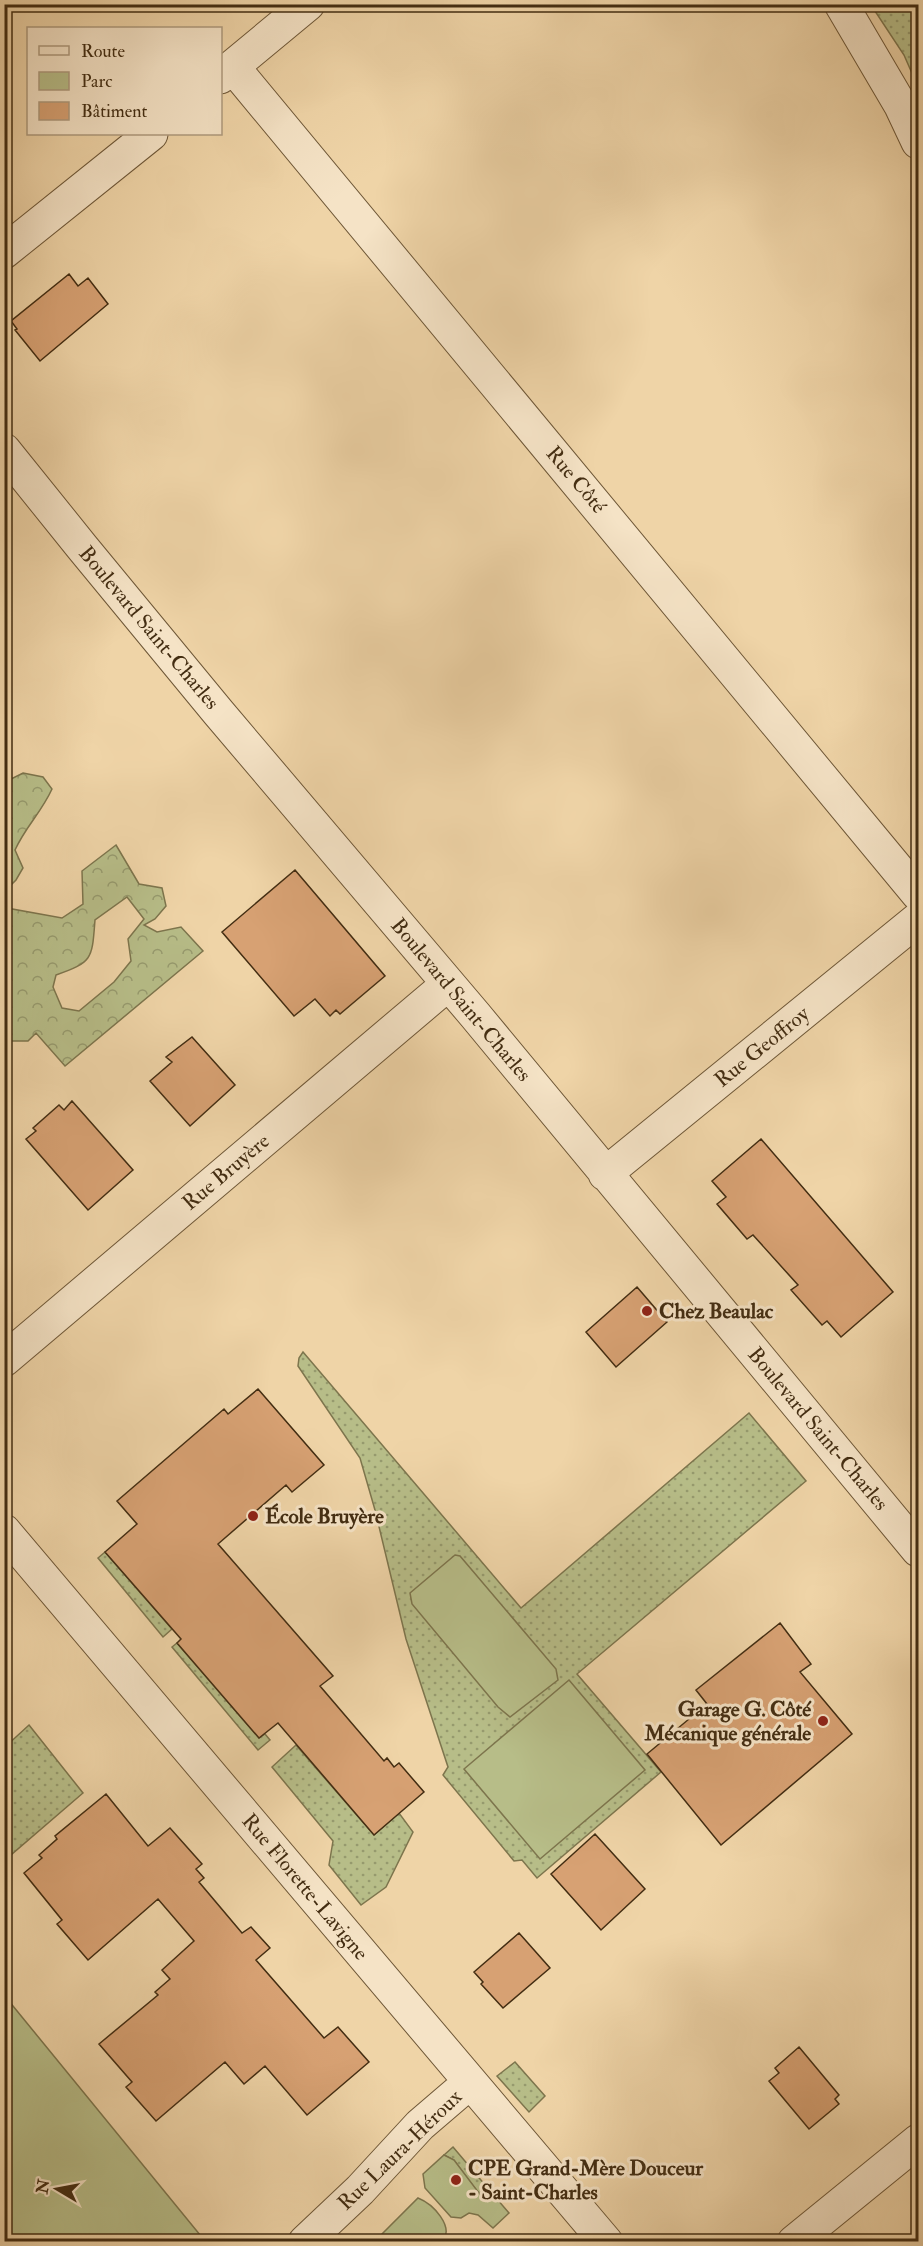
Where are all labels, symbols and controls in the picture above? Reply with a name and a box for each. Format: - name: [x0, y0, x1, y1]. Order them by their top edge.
- legend: [27, 27, 222, 135]
- text: Route: [81, 40, 125, 63]
- text: Parc: [81, 70, 112, 93]
- text: Bâtiment: [81, 100, 147, 123]
- street label: Rue Côté: [540, 441, 612, 519]
- street label: Boulevard Saint-Charles: [73, 541, 225, 715]
- street label: Boulevard Saint-Charles: [385, 913, 537, 1087]
- street label: Rue Geoffroy: [709, 1000, 816, 1093]
- street label: Rue Bruyère: [177, 1128, 275, 1216]
- place label: Chez Beaulac: [659, 1298, 774, 1325]
- marker: Chez Beaulac: [640, 1304, 654, 1318]
- street label: Boulevard Saint-Charles: [742, 1342, 894, 1516]
- place label: École Bruyère: [265, 1503, 384, 1530]
- marker: École Bruyère: [246, 1509, 260, 1523]
- place label: Garage G. Côté Mécanique générale: [644, 1696, 812, 1747]
- marker: Garage G. Côté Mécanique générale: [816, 1714, 830, 1728]
- street label: Rue Florette-Lavigne: [236, 1808, 374, 1966]
- street label: Rue Laura-Héroux: [332, 2083, 468, 2216]
- place label: CPE Grand-Mère Douceur - Saint-Charles: [468, 2155, 704, 2206]
- north arrow: [27, 2159, 87, 2219]
- marker: CPE Grand-Mère Douceur - Saint-Charles: [449, 2173, 463, 2187]
- text: N: [32, 2177, 54, 2196]

